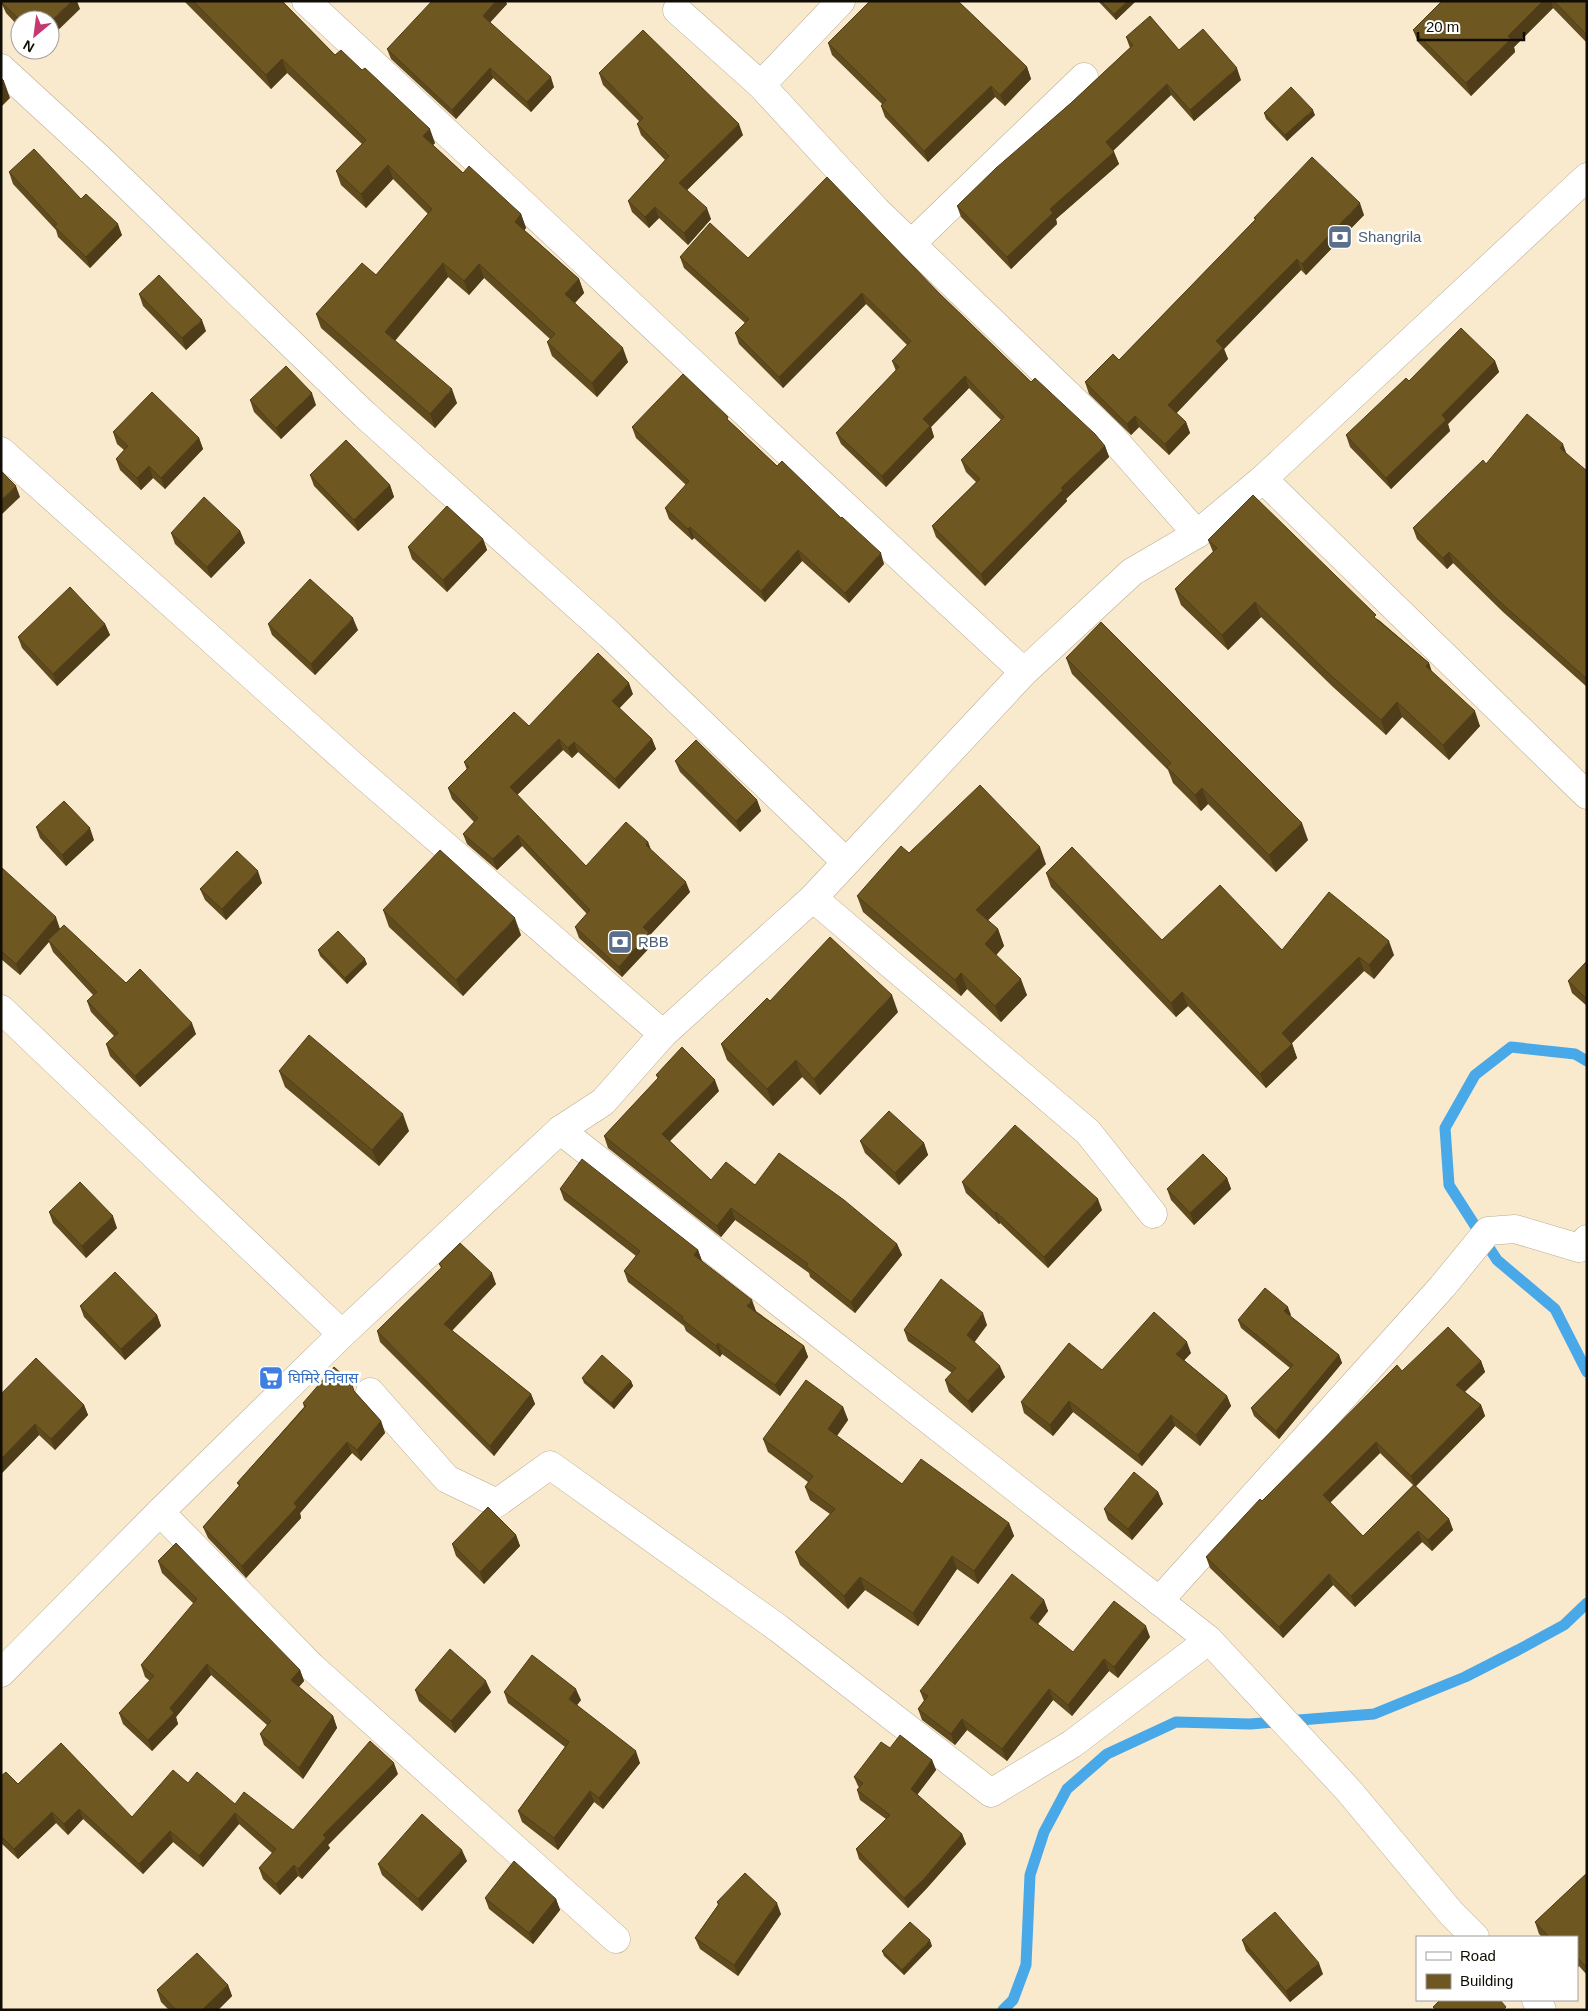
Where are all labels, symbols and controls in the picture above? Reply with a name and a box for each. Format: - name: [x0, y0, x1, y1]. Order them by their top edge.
- north arrow: [10, 10, 60, 60]
- scale bar: [1418, 10, 1524, 42]
- text: 20 m: [1426, 18, 1459, 35]
- text: N: [20, 37, 37, 56]
- bank icon: Shangrila: [1327, 224, 1353, 250]
- place label: Shangrila: [1358, 228, 1422, 245]
- bank icon: RBB: [607, 929, 633, 955]
- place label: RBB: [638, 933, 669, 950]
- supermarket icon: घिमिरे निवास: [258, 1365, 284, 1391]
- place label: घिमिरे निवास: [288, 1369, 359, 1386]
- legend: [1416, 1936, 1578, 2001]
- text: Road: [1460, 1947, 1496, 1964]
- text: Building: [1460, 1972, 1513, 1989]

